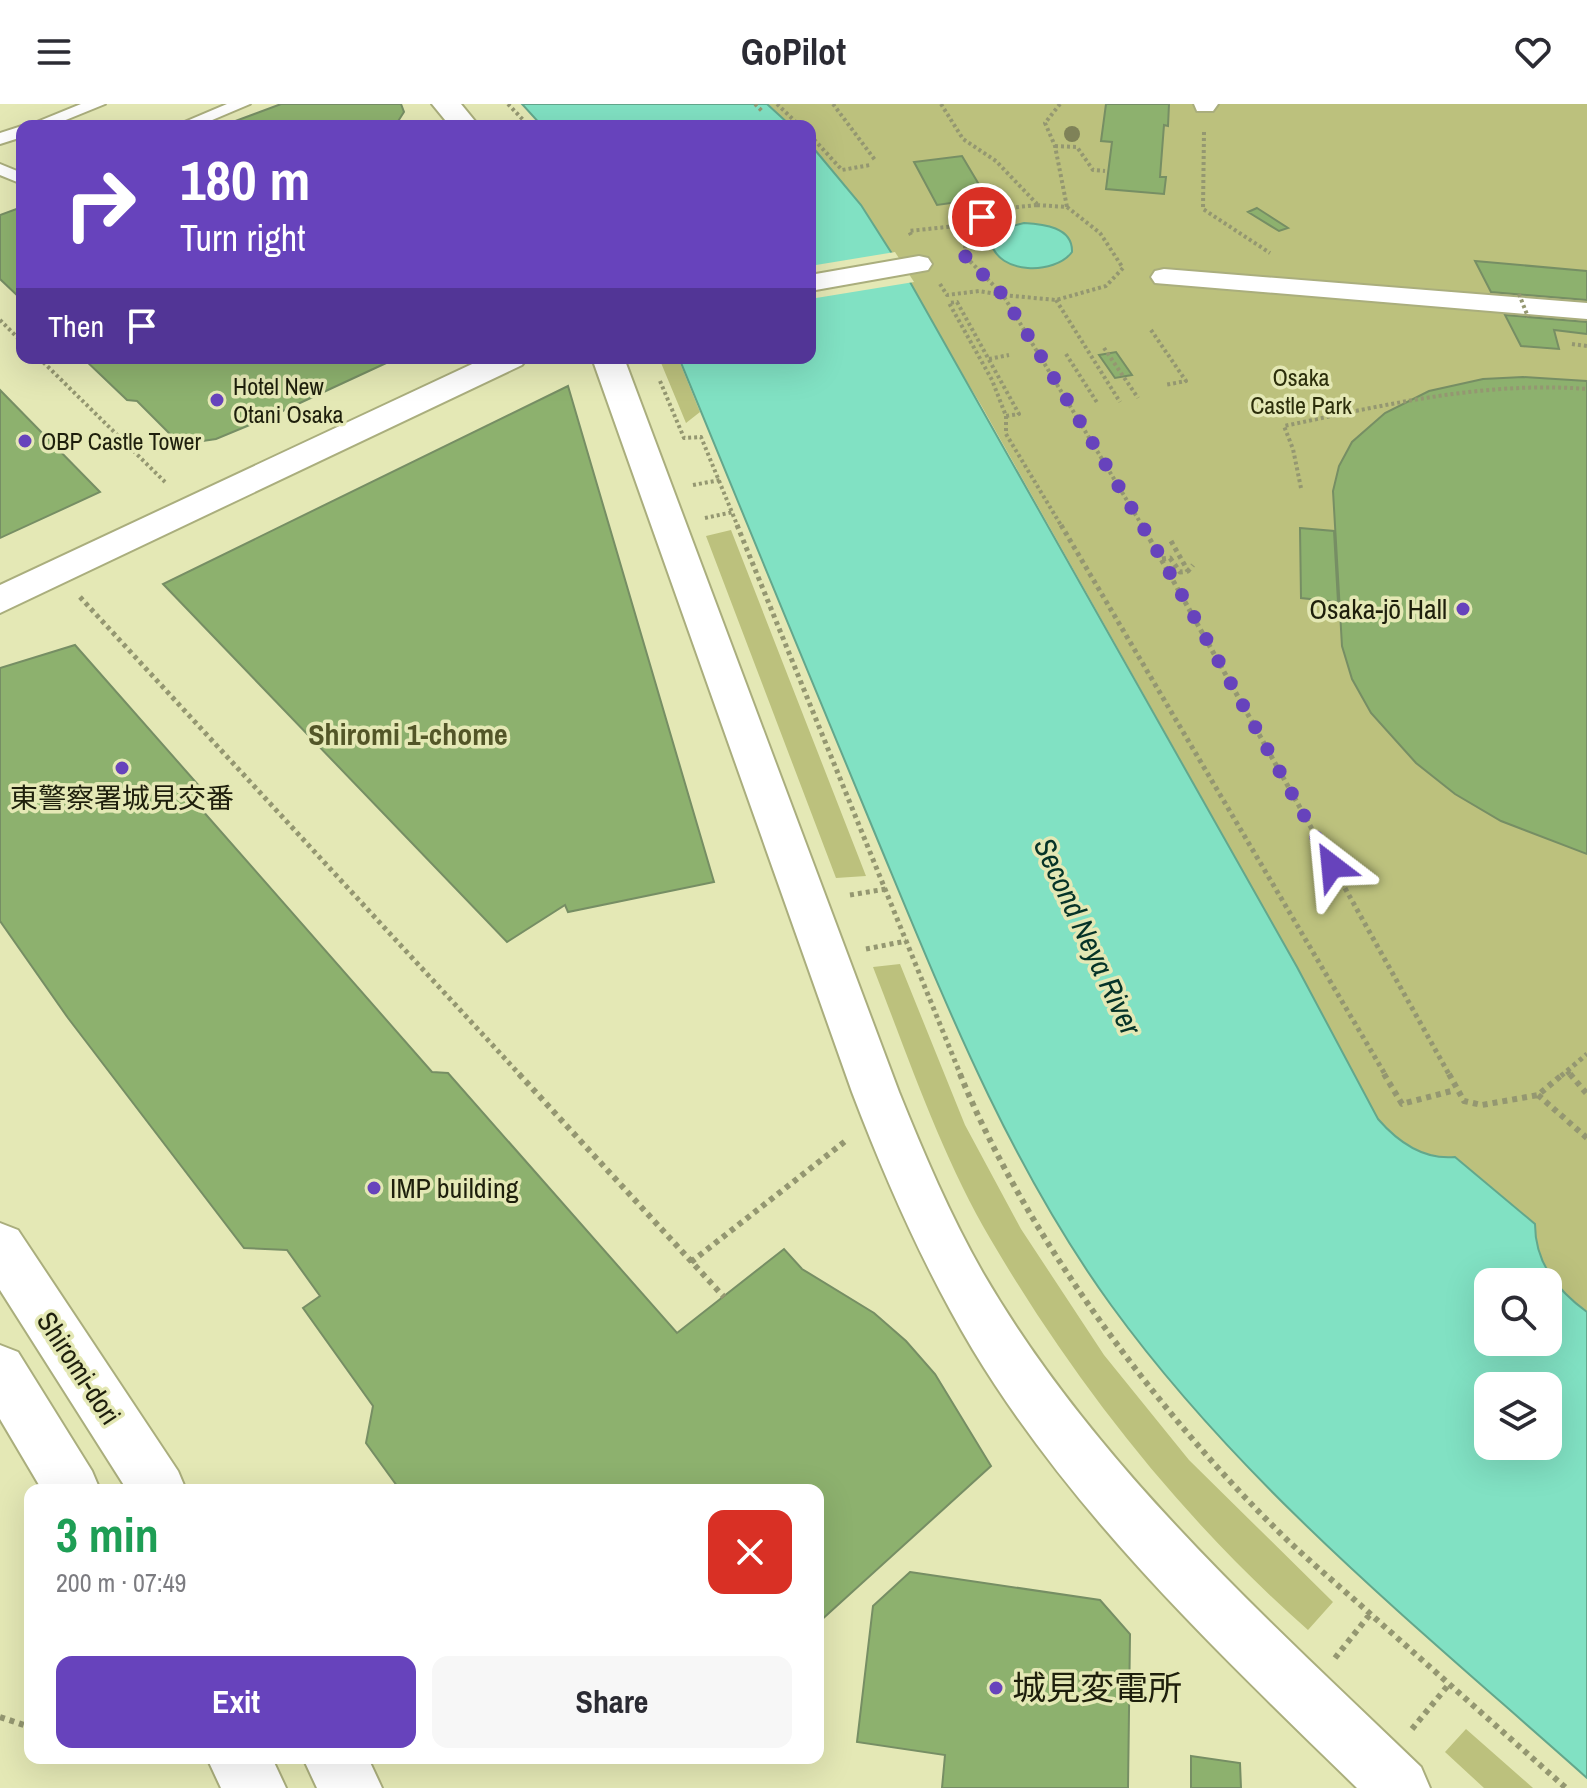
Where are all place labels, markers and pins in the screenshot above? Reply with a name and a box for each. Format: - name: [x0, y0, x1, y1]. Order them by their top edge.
- pin: [948, 183, 1016, 251]
- place label: Hotel New Otani Osaka: [233, 370, 344, 430]
- marker: Hotel New Otani Osaka: [208, 391, 226, 409]
- place label: OBP Castle Tower: [41, 425, 202, 457]
- marker: OBP Castle Tower: [16, 432, 34, 450]
- place label: Osaka-jō Hall: [1309, 590, 1447, 628]
- marker: Osaka-jō Hall: [1454, 600, 1472, 618]
- marker: 東警察署城見交番: [113, 759, 131, 777]
- place label: 東警察署城見交番: [10, 779, 234, 817]
- place label: IMP building: [390, 1169, 519, 1207]
- marker: IMP building: [365, 1179, 383, 1197]
- place label: 城見変電所: [1012, 1665, 1182, 1711]
- marker: 城見変電所: [987, 1679, 1005, 1697]

